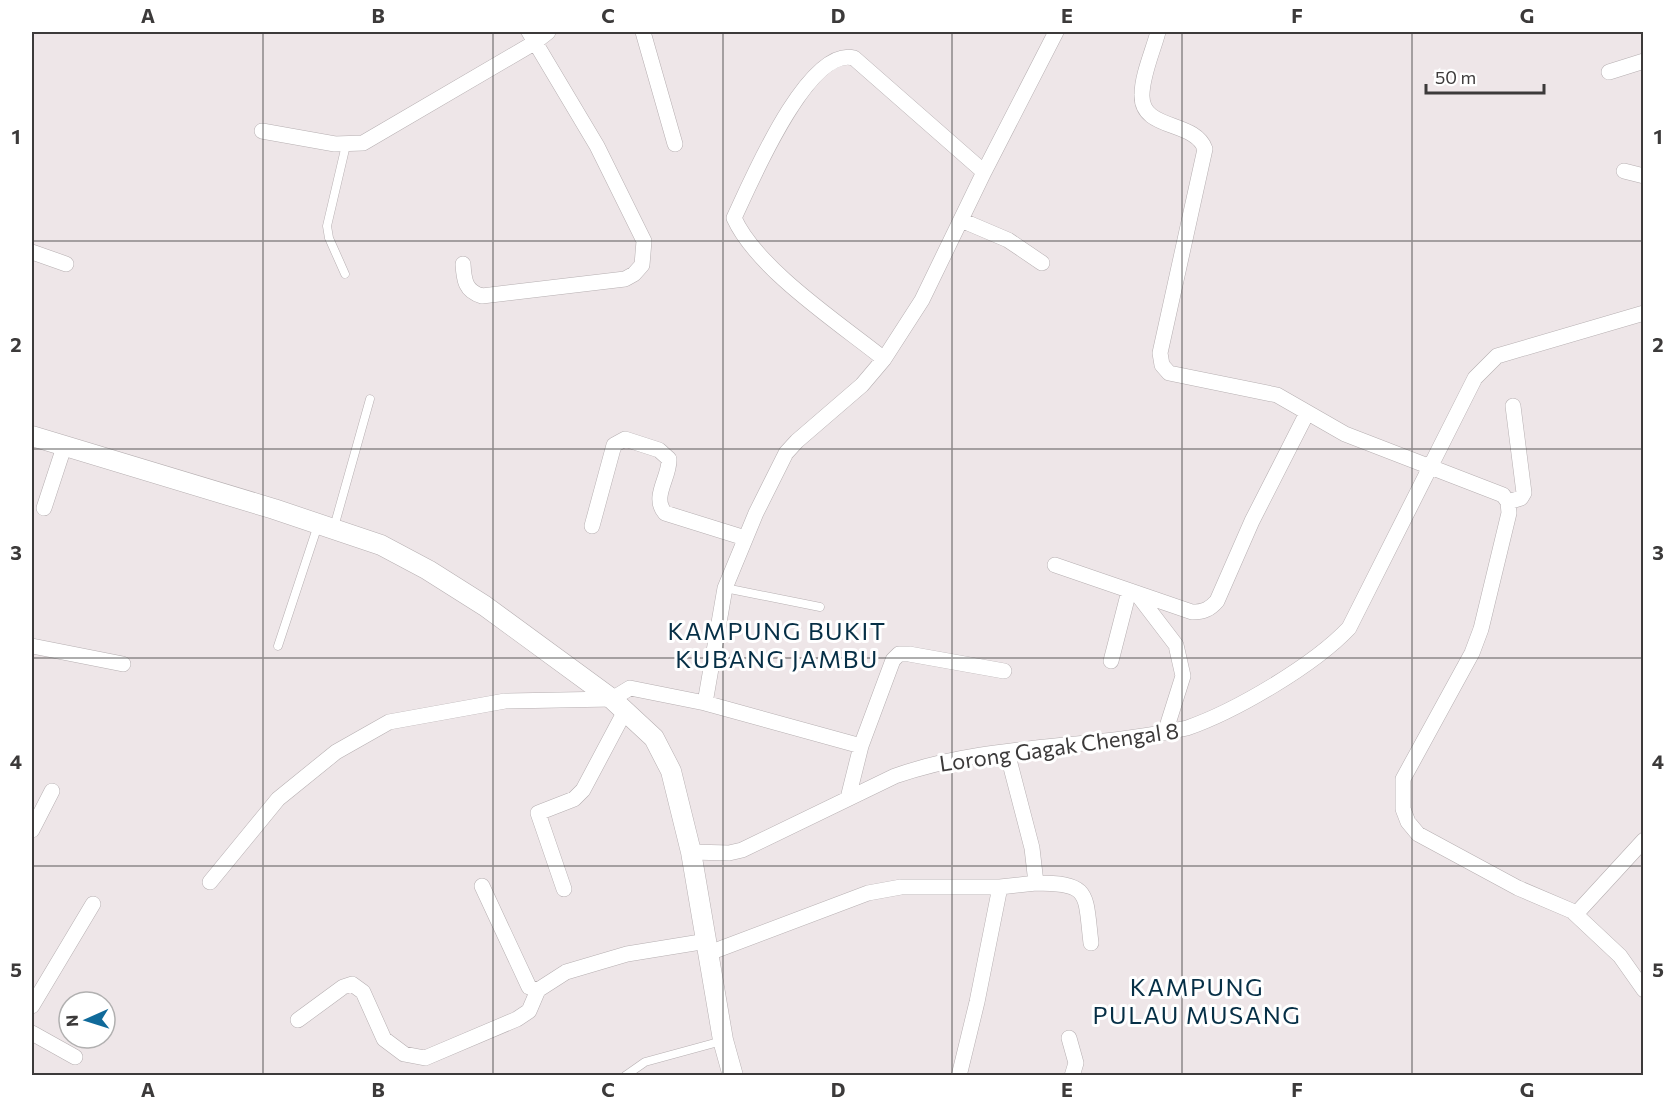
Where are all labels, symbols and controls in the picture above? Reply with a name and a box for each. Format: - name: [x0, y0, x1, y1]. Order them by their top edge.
- text: A: [141, 3, 155, 27]
- text: B: [371, 3, 385, 27]
- text: C: [601, 3, 615, 27]
- text: D: [831, 3, 845, 27]
- text: E: [1061, 3, 1073, 27]
- text: F: [1291, 3, 1303, 27]
- text: G: [1520, 3, 1534, 27]
- scale bar: [1426, 57, 1544, 95]
- text: 50 m: [1435, 66, 1476, 88]
- text: 1: [11, 124, 21, 148]
- text: 1: [1653, 124, 1663, 148]
- text: 2: [10, 332, 22, 356]
- text: 2: [1652, 332, 1664, 356]
- text: 3: [10, 540, 22, 564]
- text: 3: [1652, 540, 1664, 564]
- district label: KAMPUNG BUKIT KUBANG JAMBU: [667, 616, 887, 673]
- street label: Lorong Gagak Chengal 8: [938, 716, 1180, 777]
- text: 4: [10, 749, 22, 773]
- text: 4: [1652, 749, 1664, 773]
- text: 5: [10, 957, 22, 981]
- text: 5: [1652, 957, 1664, 981]
- district label: KAMPUNG PULAU MUSANG: [1093, 972, 1301, 1029]
- north arrow: [57, 990, 117, 1050]
- text: N: [62, 1014, 81, 1027]
- text: A: [141, 1077, 155, 1101]
- text: B: [371, 1077, 385, 1101]
- text: C: [601, 1077, 615, 1101]
- text: D: [831, 1077, 845, 1101]
- text: E: [1061, 1077, 1073, 1101]
- text: F: [1291, 1077, 1303, 1101]
- text: G: [1520, 1077, 1534, 1101]

